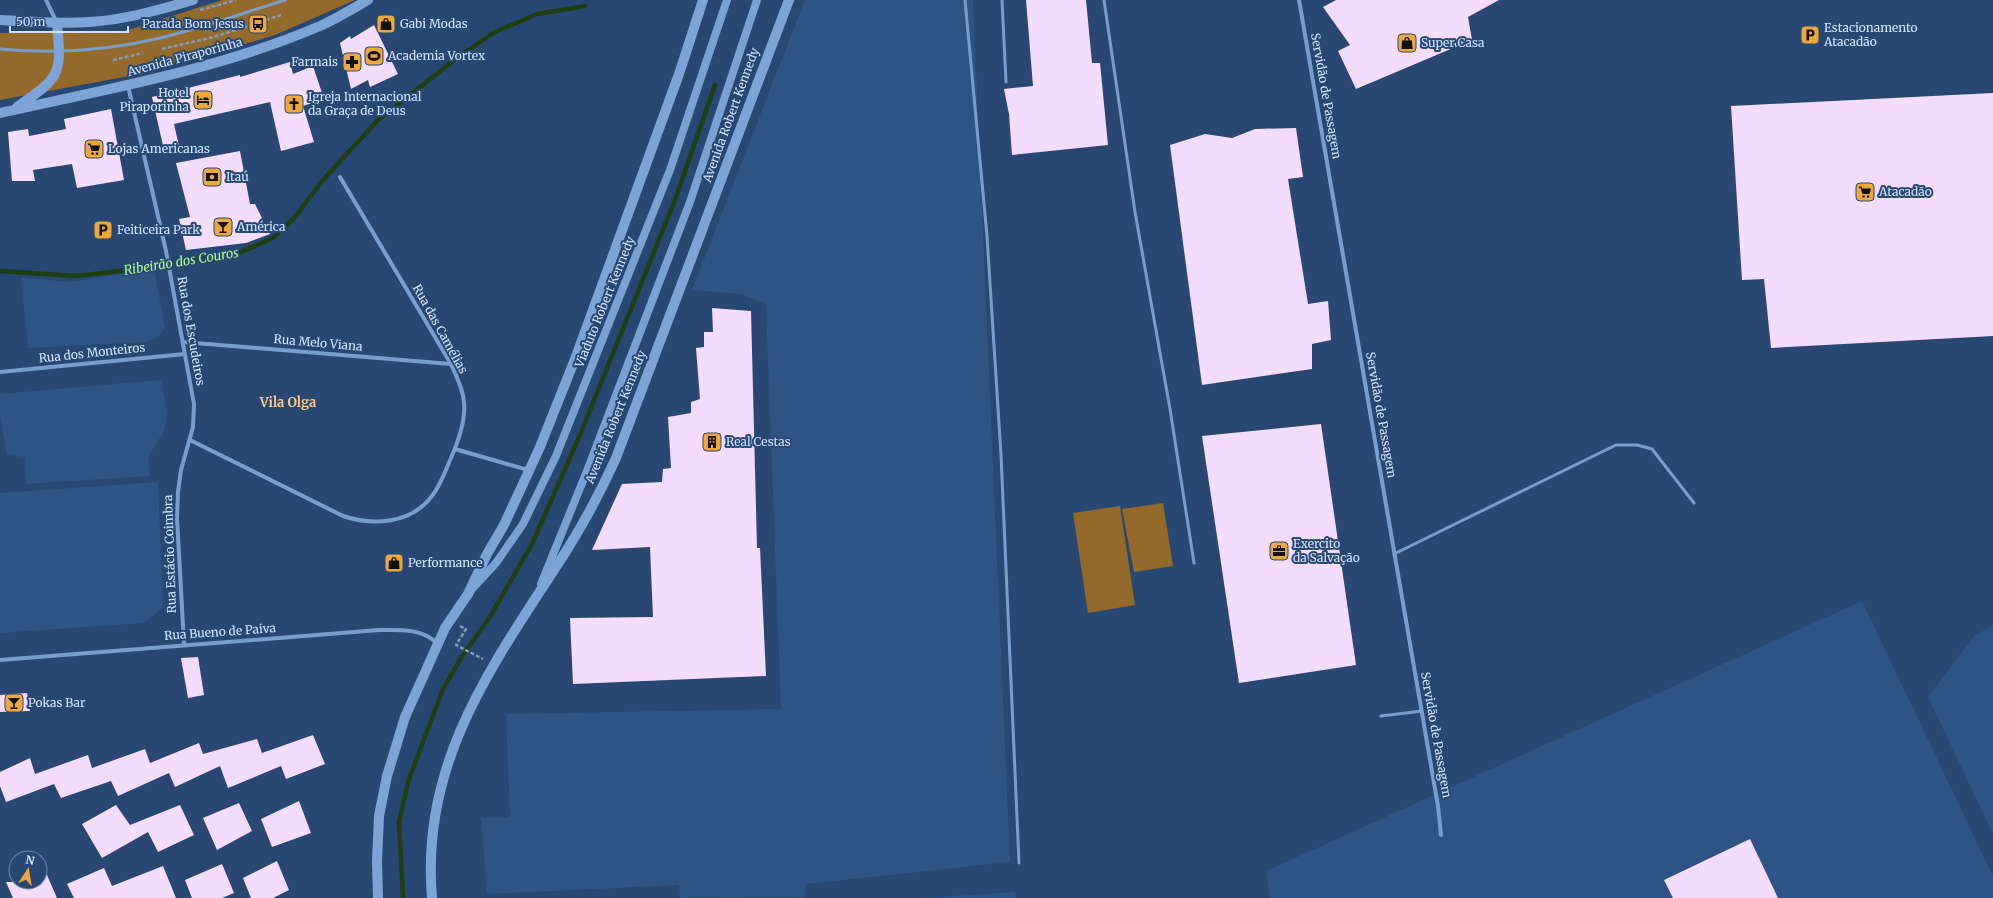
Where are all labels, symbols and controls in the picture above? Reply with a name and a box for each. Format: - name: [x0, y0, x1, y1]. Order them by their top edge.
- scale bar: [10, 8, 128, 34]
- bus stop icon: Parada Bom Jesus: [247, 13, 269, 35]
- shop icon: Gabi Modas: [375, 13, 397, 35]
- text: 50 m: [16, 14, 45, 29]
- place label: Parada Bom Jesus: [142, 16, 244, 31]
- place label: Gabi Modas: [400, 16, 468, 31]
- place label: Estacionamento Atacadão: [1823, 20, 1918, 49]
- parking icon: Estacionamento Atacadão: [1799, 24, 1821, 46]
- street label: Servidão de Passagem: [1308, 32, 1345, 160]
- shop icon: Super Casa: [1396, 32, 1418, 54]
- street label: Avenida Piraporinha: [125, 34, 245, 79]
- place label: Super Casa: [1421, 35, 1485, 50]
- sports icon: Academia Vortex: [363, 45, 385, 67]
- street label: Avenida Robert Kennedy: [699, 45, 762, 185]
- place label: Academia Vortex: [387, 48, 486, 63]
- pharmacy icon: Farmais: [341, 51, 363, 73]
- place label: Farmais: [291, 54, 338, 69]
- place label: Hotel Piraporinha: [120, 85, 190, 114]
- hotel icon: Hotel Piraporinha: [192, 89, 214, 111]
- place label: Igreja Internacional da Graça de Deus: [308, 89, 422, 118]
- church icon: Igreja Internacional da Graça de Deus: [283, 93, 305, 115]
- supermarket icon: Lojas Americanas: [83, 138, 105, 160]
- place label: Lojas Americanas: [108, 141, 210, 156]
- bank icon: Itaú: [201, 166, 223, 188]
- place label: Itaú: [226, 169, 249, 184]
- supermarket icon: Atacadão: [1854, 181, 1876, 203]
- place label: Atacadão: [1878, 184, 1932, 199]
- bar icon: América: [212, 216, 234, 238]
- parking icon: Feiticeira Park: [92, 219, 114, 241]
- place label: América: [236, 219, 286, 234]
- place label: Feiticeira Park: [117, 222, 200, 237]
- street label: Viaduto Robert Kennedy: [571, 234, 638, 371]
- water label: Ribeirão dos Couros: [122, 244, 240, 279]
- street label: Rua dos Escudeiros: [174, 275, 209, 387]
- street label: Rua das Camélias: [410, 281, 471, 376]
- street label: Rua Melo Viana: [273, 331, 364, 354]
- street label: Rua dos Monteiros: [38, 339, 146, 366]
- street label: Avenida Robert Kennedy: [582, 348, 649, 486]
- street label: Servidão de Passagem: [1363, 351, 1400, 479]
- district label: Vila Olga: [259, 394, 316, 411]
- building icon: Real Cestas: [701, 431, 723, 453]
- place label: Real Cestas: [726, 434, 791, 449]
- street label: Rua Estácio Coimbra: [160, 494, 179, 614]
- place label: Exercito da Salvação: [1293, 536, 1360, 565]
- office icon: Exercito da Salvação: [1268, 540, 1290, 562]
- shop icon: Performance: [383, 552, 405, 574]
- place label: Performance: [408, 555, 482, 570]
- street label: Rua Bueno de Paiva: [164, 620, 277, 643]
- street label: Servidão de Passagem: [1418, 671, 1455, 799]
- bar icon: Pokas Bar: [3, 692, 25, 714]
- place label: Pokas Bar: [28, 695, 86, 710]
- north arrow: [8, 850, 48, 890]
- text: N: [24, 852, 36, 868]

